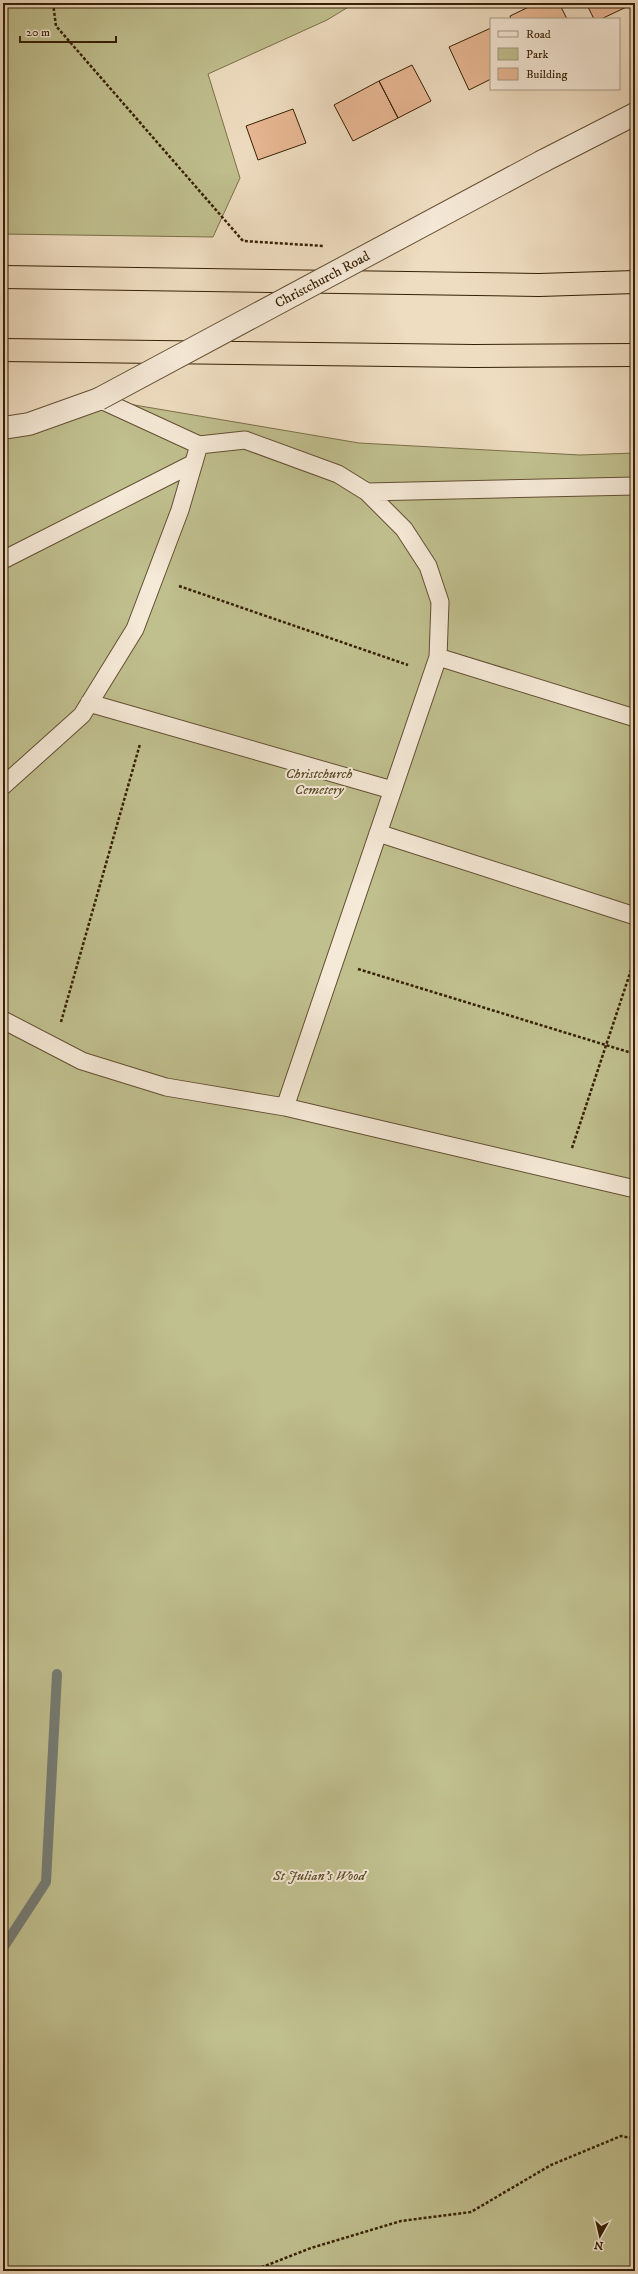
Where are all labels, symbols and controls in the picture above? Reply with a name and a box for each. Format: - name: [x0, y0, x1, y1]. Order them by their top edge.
- scale bar: [20, 18, 116, 44]
- legend: [490, 18, 620, 90]
- text: 20 m: [26, 25, 50, 40]
- text: Road: [526, 27, 551, 42]
- text: Park: [526, 47, 548, 62]
- text: Building: [526, 67, 567, 82]
- street label: Christchurch Road: [272, 247, 373, 313]
- park label: Christchurch Cemetery: [285, 765, 353, 799]
- park label: St Julian's Wood: [272, 1867, 367, 1885]
- north arrow: [580, 2216, 620, 2256]
- text: N: [593, 2237, 604, 2252]

